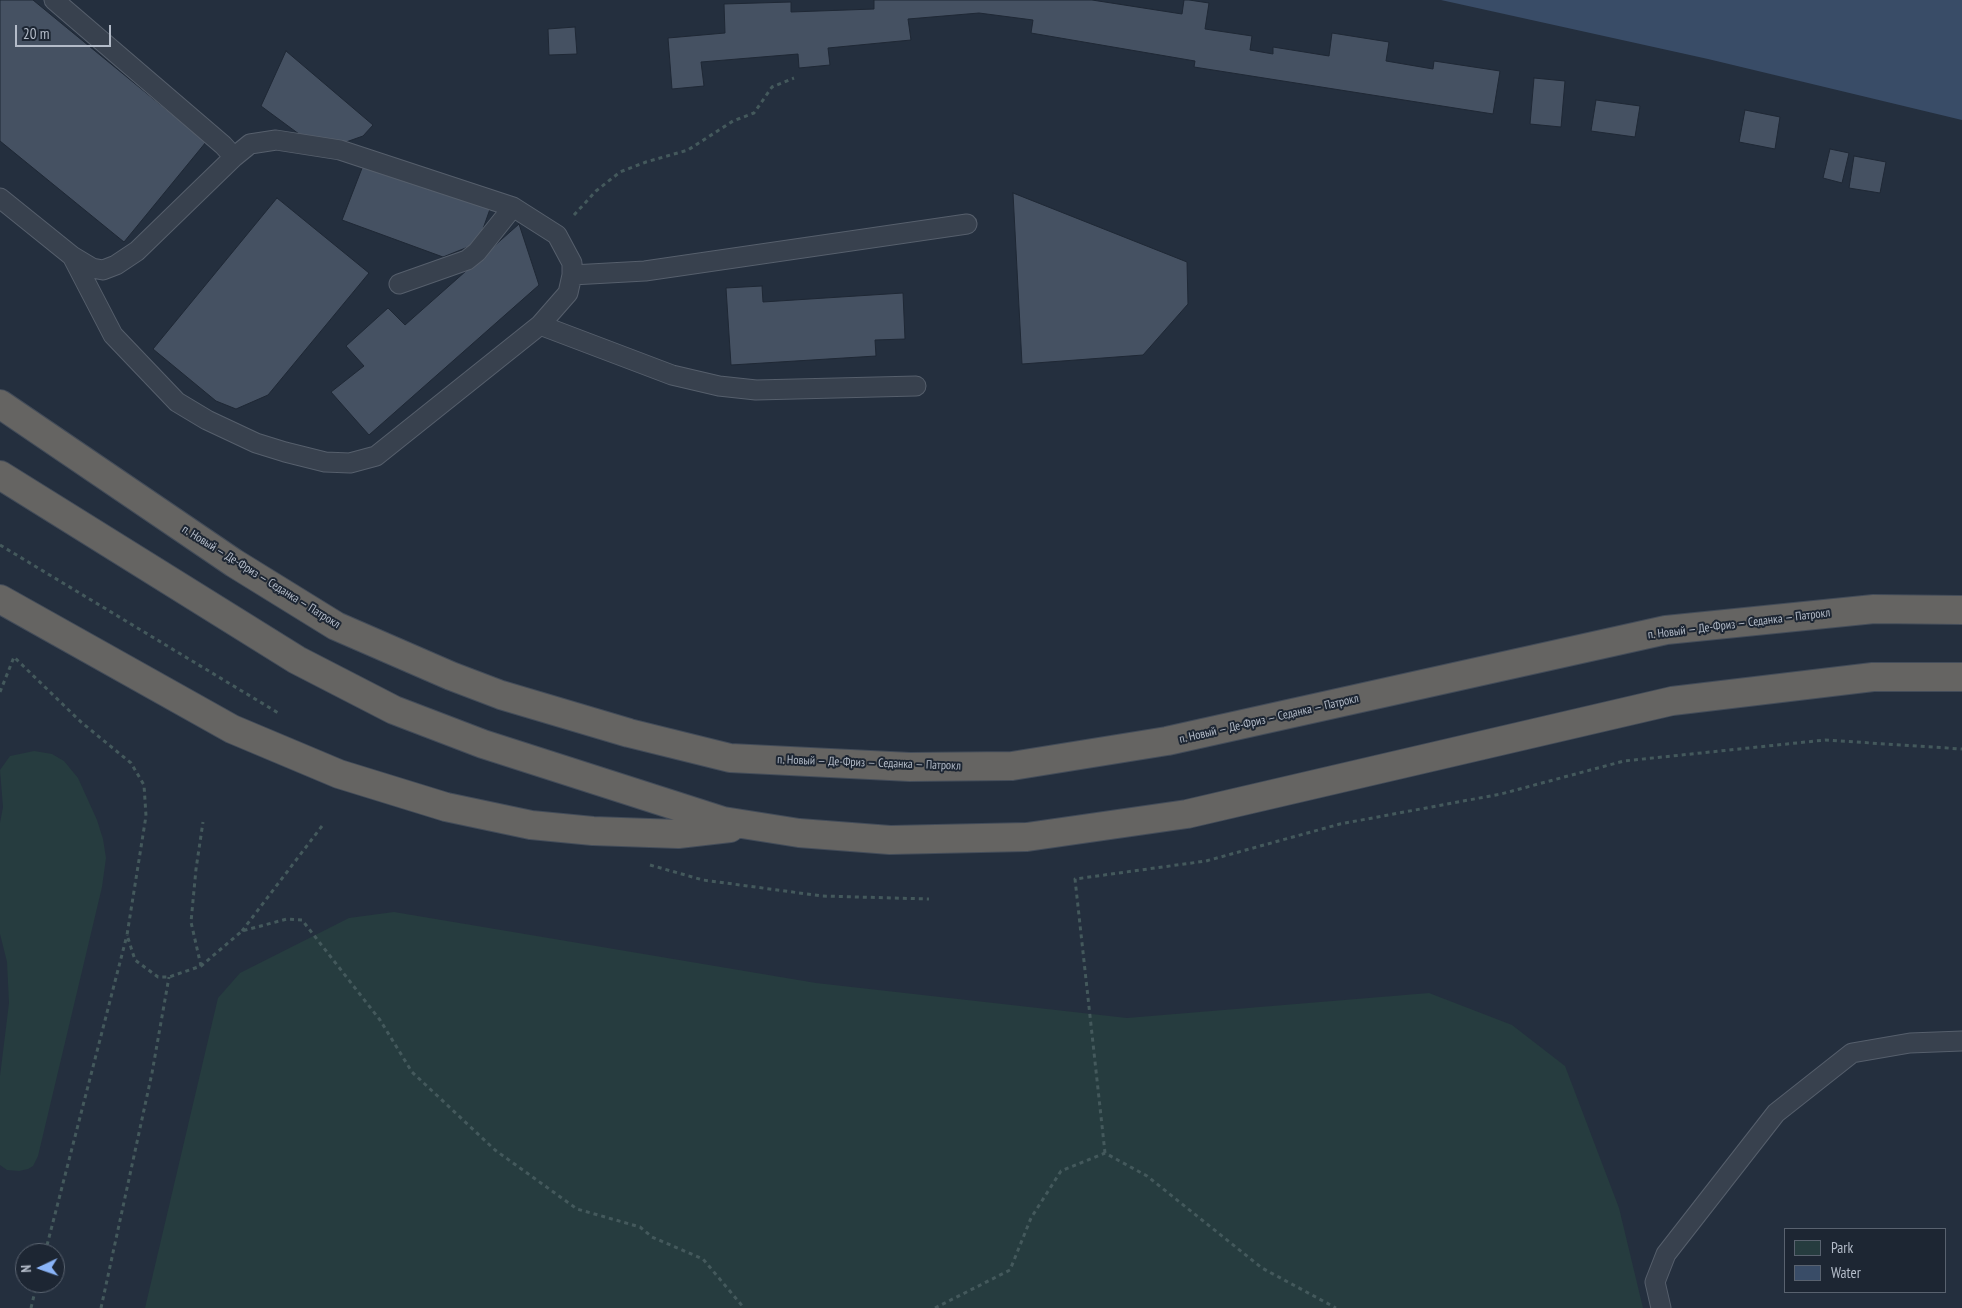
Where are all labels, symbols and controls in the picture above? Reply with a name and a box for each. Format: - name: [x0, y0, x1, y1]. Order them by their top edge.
- scale bar: [18, 15, 114, 47]
- text: 20 m: [23, 24, 49, 43]
- street label: п. Новый — Де-Фриз — Седанка — Патрокл: [179, 522, 343, 632]
- street label: п. Новый — Де-Фриз — Седанка — Патрокл: [1647, 606, 1831, 642]
- street label: п. Новый — Де-Фриз — Седанка — Патрокл: [1178, 691, 1360, 747]
- street label: п. Новый — Де-Фриз — Седанка — Патрокл: [777, 753, 961, 773]
- legend: [1784, 1228, 1947, 1293]
- text: Park: [1831, 1238, 1853, 1257]
- north arrow: [15, 1243, 65, 1293]
- text: Water: [1831, 1263, 1861, 1282]
- text: N: [17, 1264, 35, 1273]

